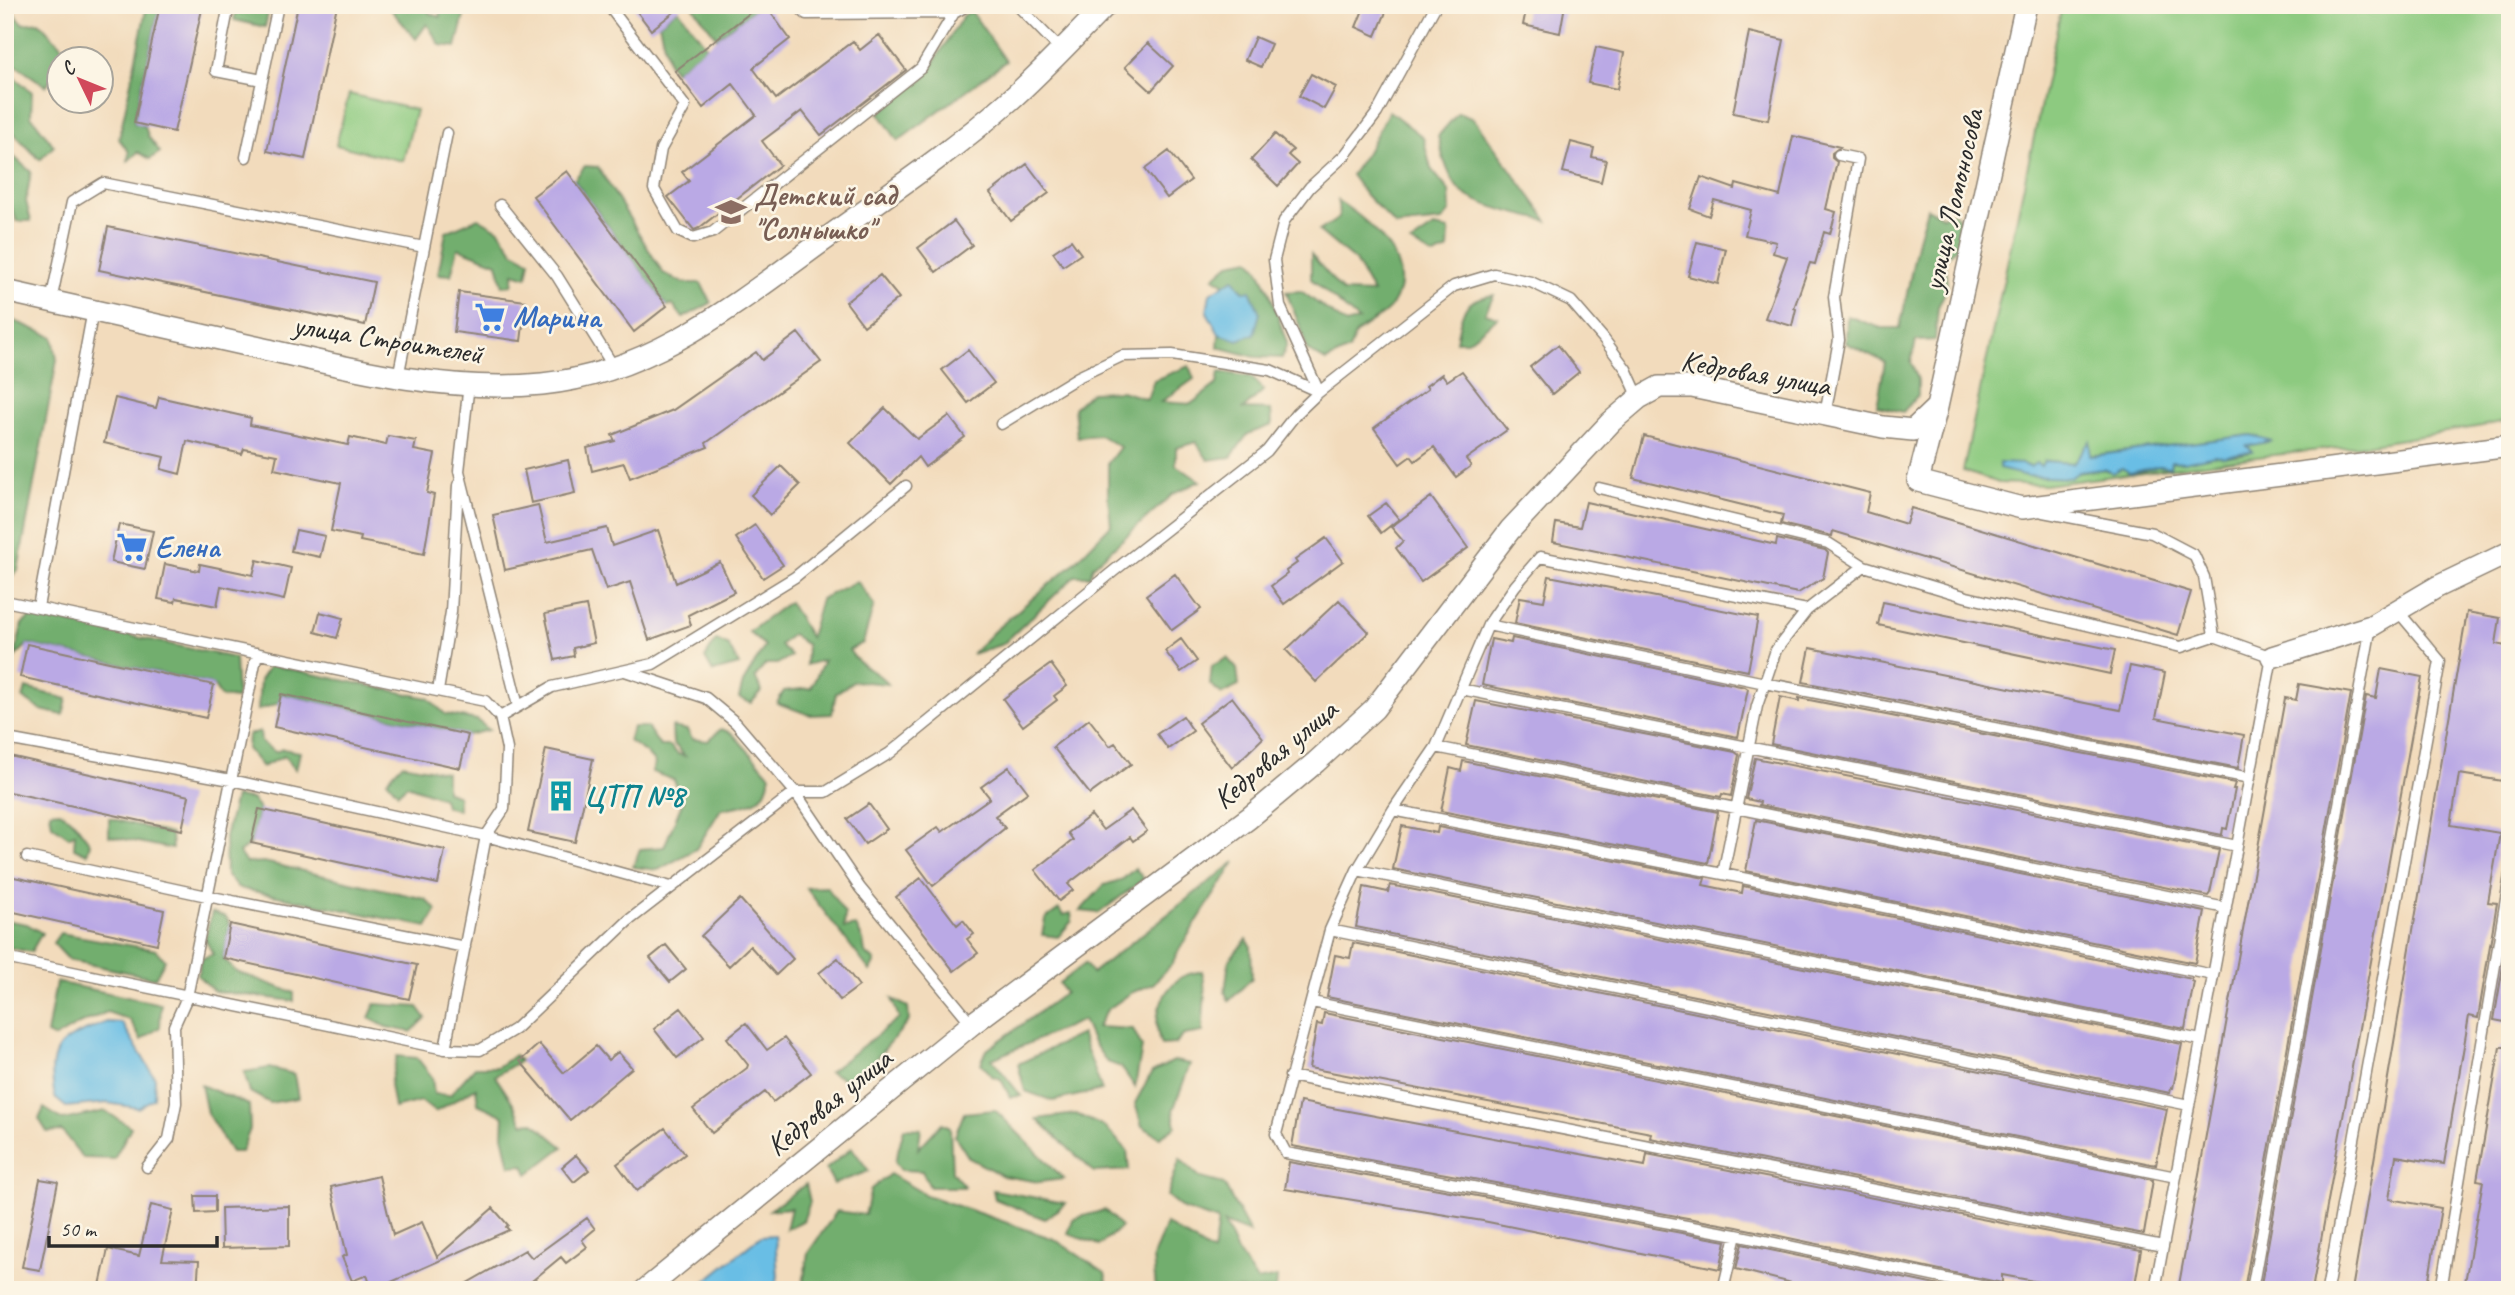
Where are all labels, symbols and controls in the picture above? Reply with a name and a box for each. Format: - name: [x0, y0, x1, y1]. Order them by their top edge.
- north arrow: [46, 46, 116, 116]
- text: С: [56, 56, 82, 81]
- street label: улица Ломоносова: [1913, 104, 1993, 296]
- place label: Детский сад "Солнышко": [754, 176, 899, 248]
- school or university icon: Детский сад "Солнышко": [714, 195, 748, 229]
- place label: Марина: [513, 298, 603, 336]
- supermarket icon: Марина: [473, 300, 507, 334]
- street label: улица Строителей: [289, 305, 487, 373]
- street label: Кедровая улица: [1678, 341, 1836, 405]
- place label: Елена: [155, 528, 221, 566]
- supermarket icon: Елена: [115, 530, 149, 564]
- street label: Кедровая улица: [1205, 690, 1347, 817]
- place label: ЦТП №8: [584, 777, 688, 815]
- building icon: ЦТП №8: [544, 779, 578, 813]
- street label: Кедровая улица: [758, 1039, 901, 1164]
- scale bar: [49, 1204, 217, 1248]
- text: 50 m: [60, 1216, 98, 1242]

